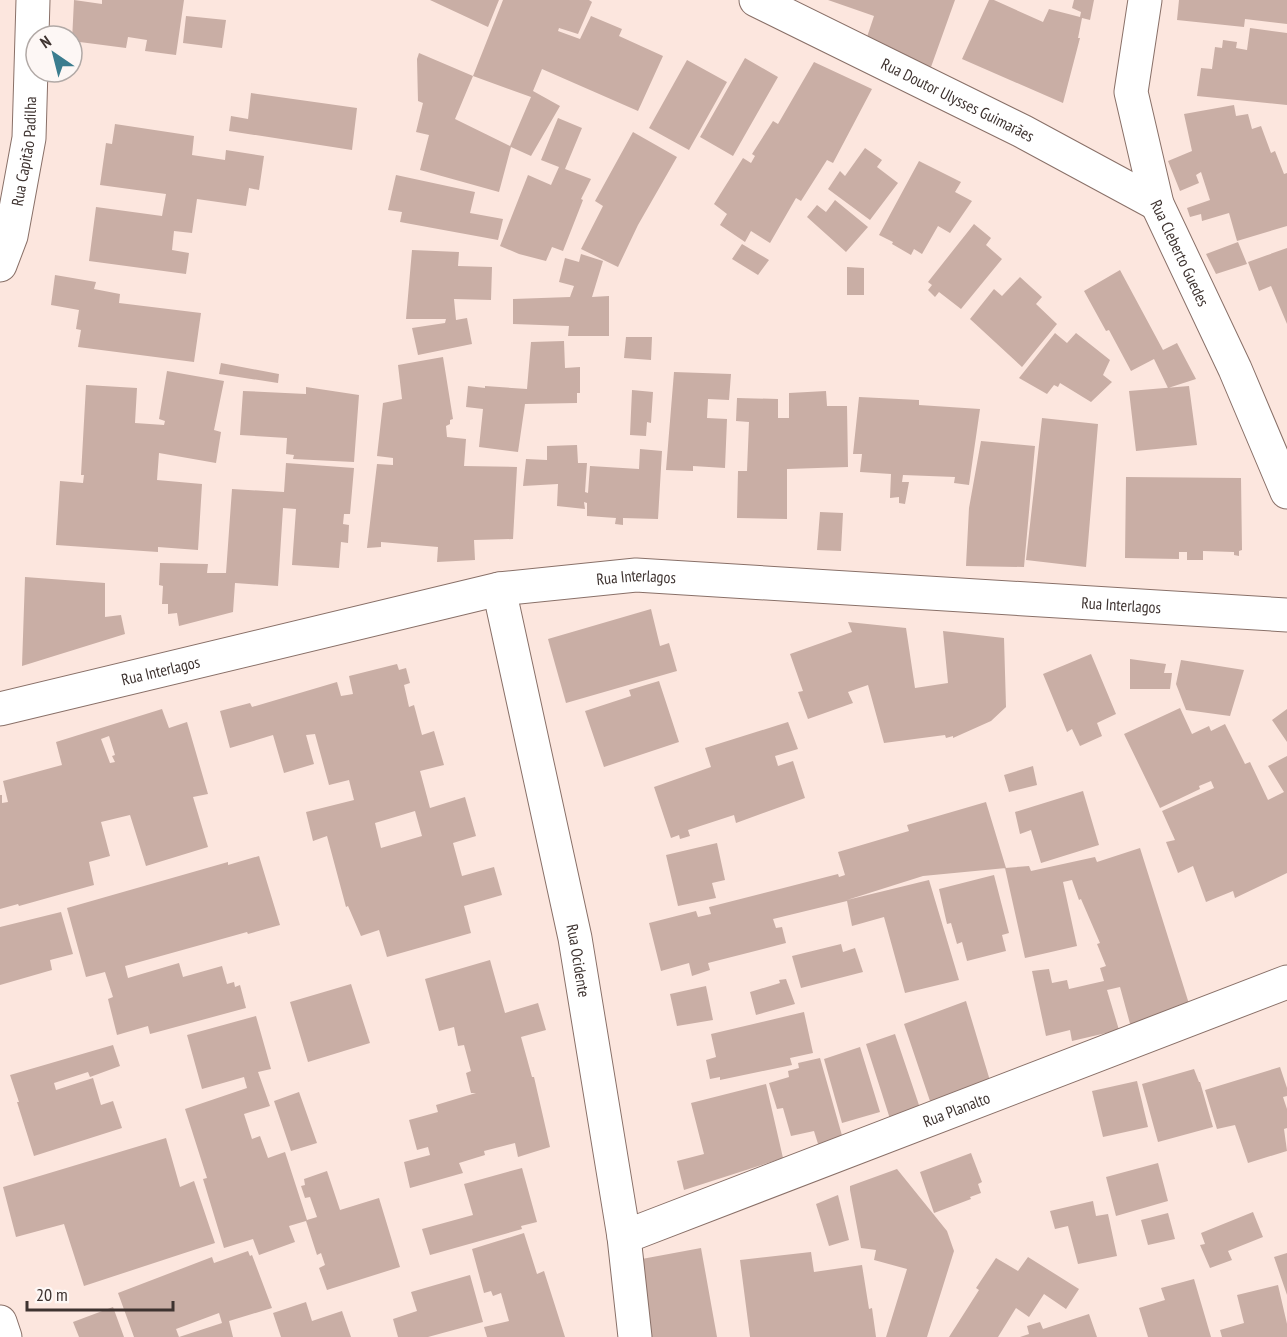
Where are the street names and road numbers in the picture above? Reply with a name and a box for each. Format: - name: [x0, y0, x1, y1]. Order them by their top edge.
- street label: Rua Doutor Ulysses Guimarães: [878, 53, 1038, 146]
- street label: Rua Capitão Padilha: [7, 96, 40, 208]
- street label: Rua Cleberto Guedes: [1146, 196, 1214, 309]
- street label: Rua Interlagos: [595, 565, 677, 589]
- street label: Rua Interlagos: [1081, 592, 1162, 617]
- street label: Rua Interlagos: [119, 651, 202, 689]
- street label: Rua Ocidente: [562, 922, 595, 999]
- street label: Rua Planalto: [920, 1087, 993, 1131]

